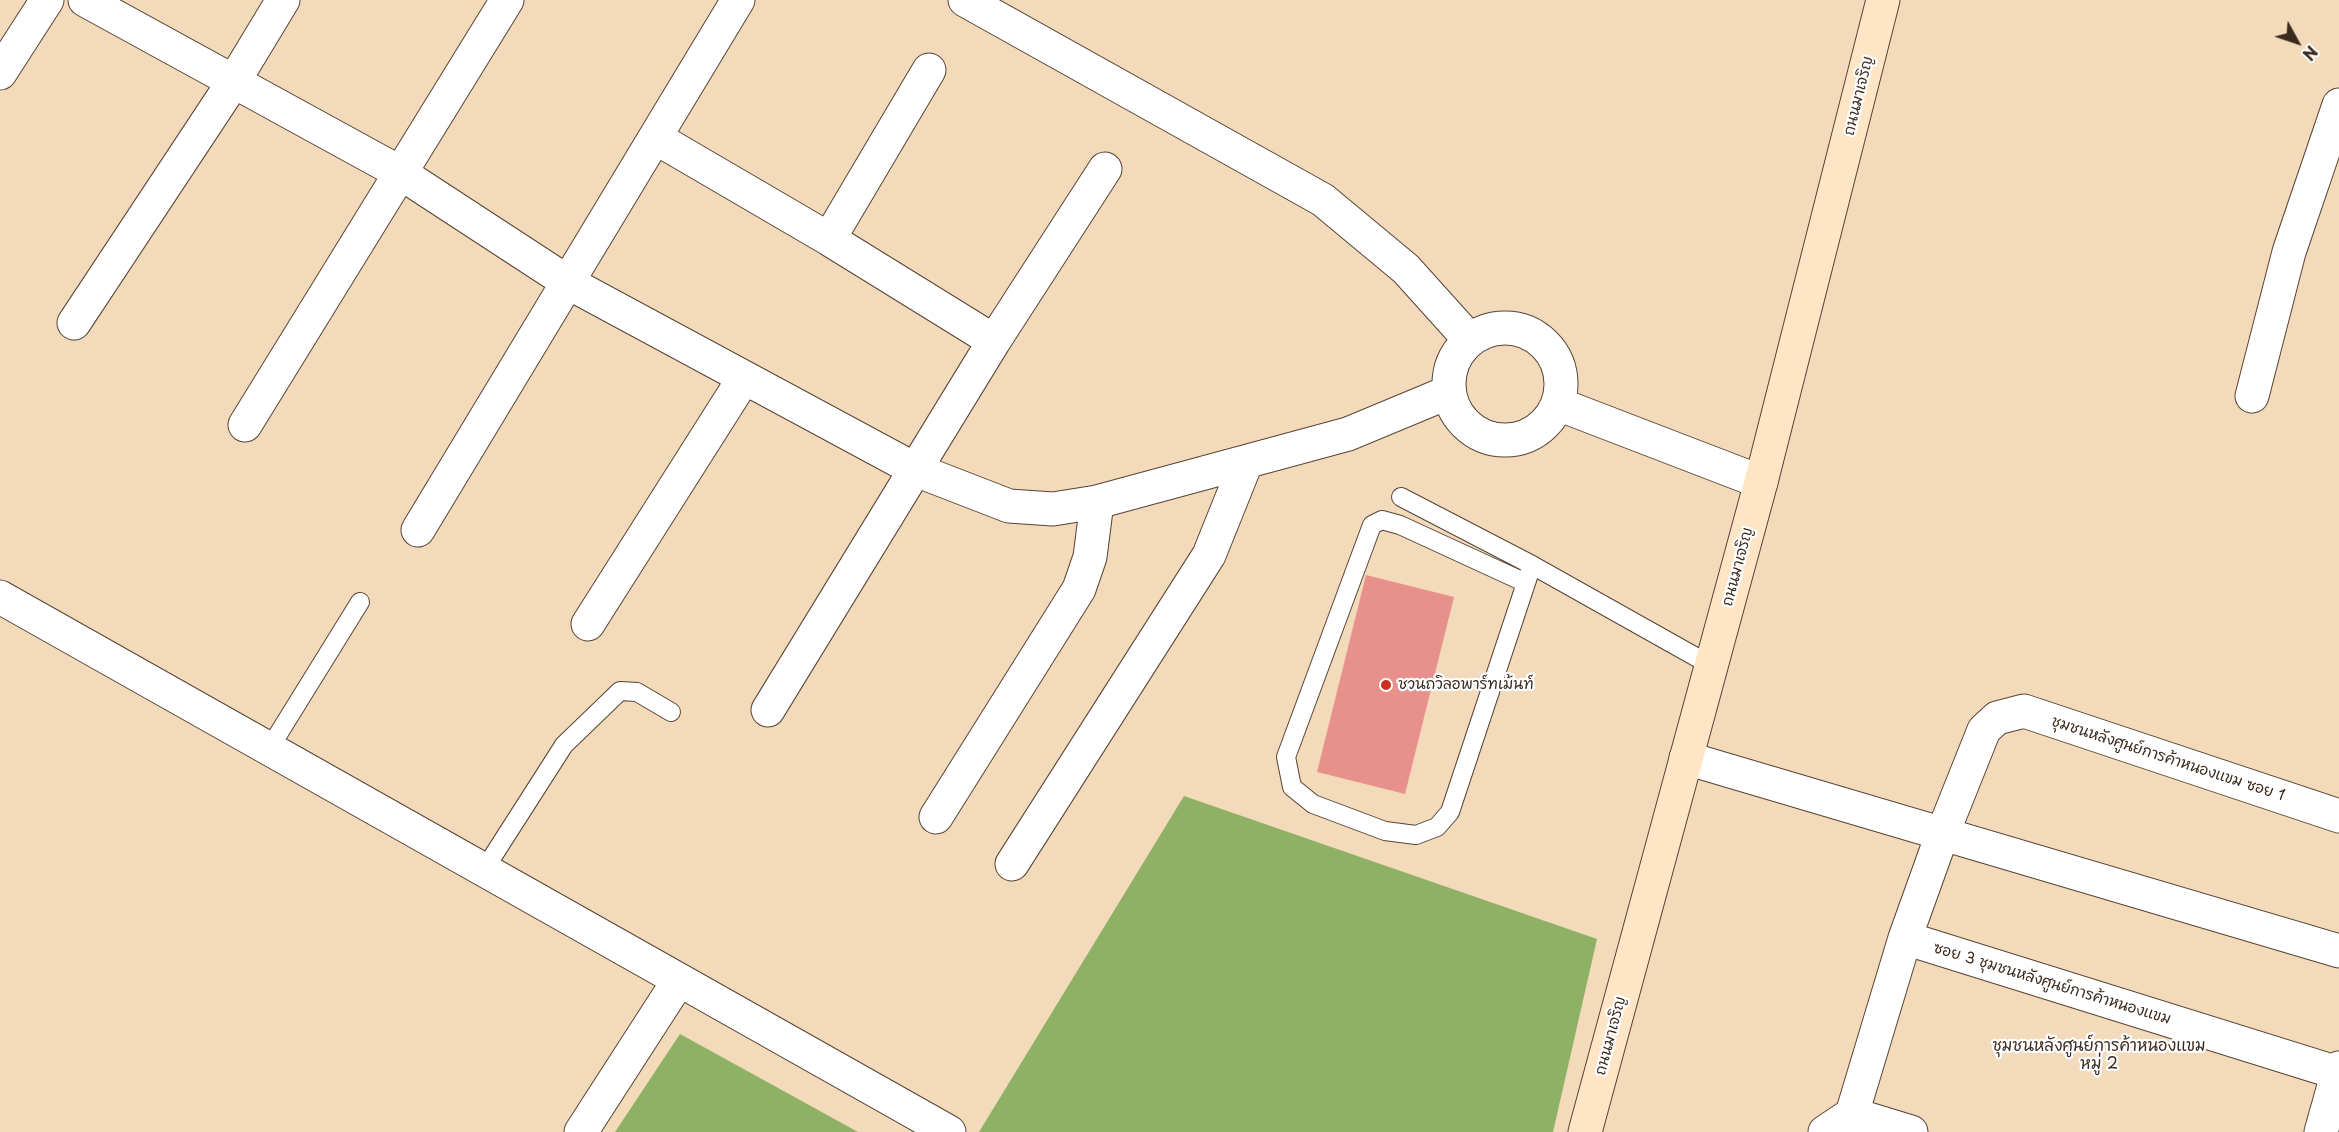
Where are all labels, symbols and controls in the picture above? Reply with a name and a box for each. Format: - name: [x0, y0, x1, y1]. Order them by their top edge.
- north arrow: [2267, 12, 2327, 72]
- text: N: [2298, 41, 2324, 66]
- street label: ถนนมาเจริญ: [1840, 55, 1878, 137]
- street label: ถนนมาเจริญ: [1719, 526, 1757, 608]
- place label: ชวนถวิลอพาร์ทเม้นท์: [1398, 676, 1534, 694]
- marker: ชวนถวิลอพาร์ทเม้นท์: [1379, 678, 1393, 692]
- street label: ชุมชนหลังศูนย์การค้าหนองแขม ซอย 1: [2049, 713, 2287, 805]
- street label: ซอย 3 ชุมชนหลังศูนย์การค้าหนองแขม: [1931, 939, 2173, 1029]
- street label: ถนนมาเจริญ: [1592, 995, 1630, 1077]
- district label: ชุมชนหลังศูนย์การค้าหนองแขม หมู่ 2: [1992, 1037, 2206, 1075]

